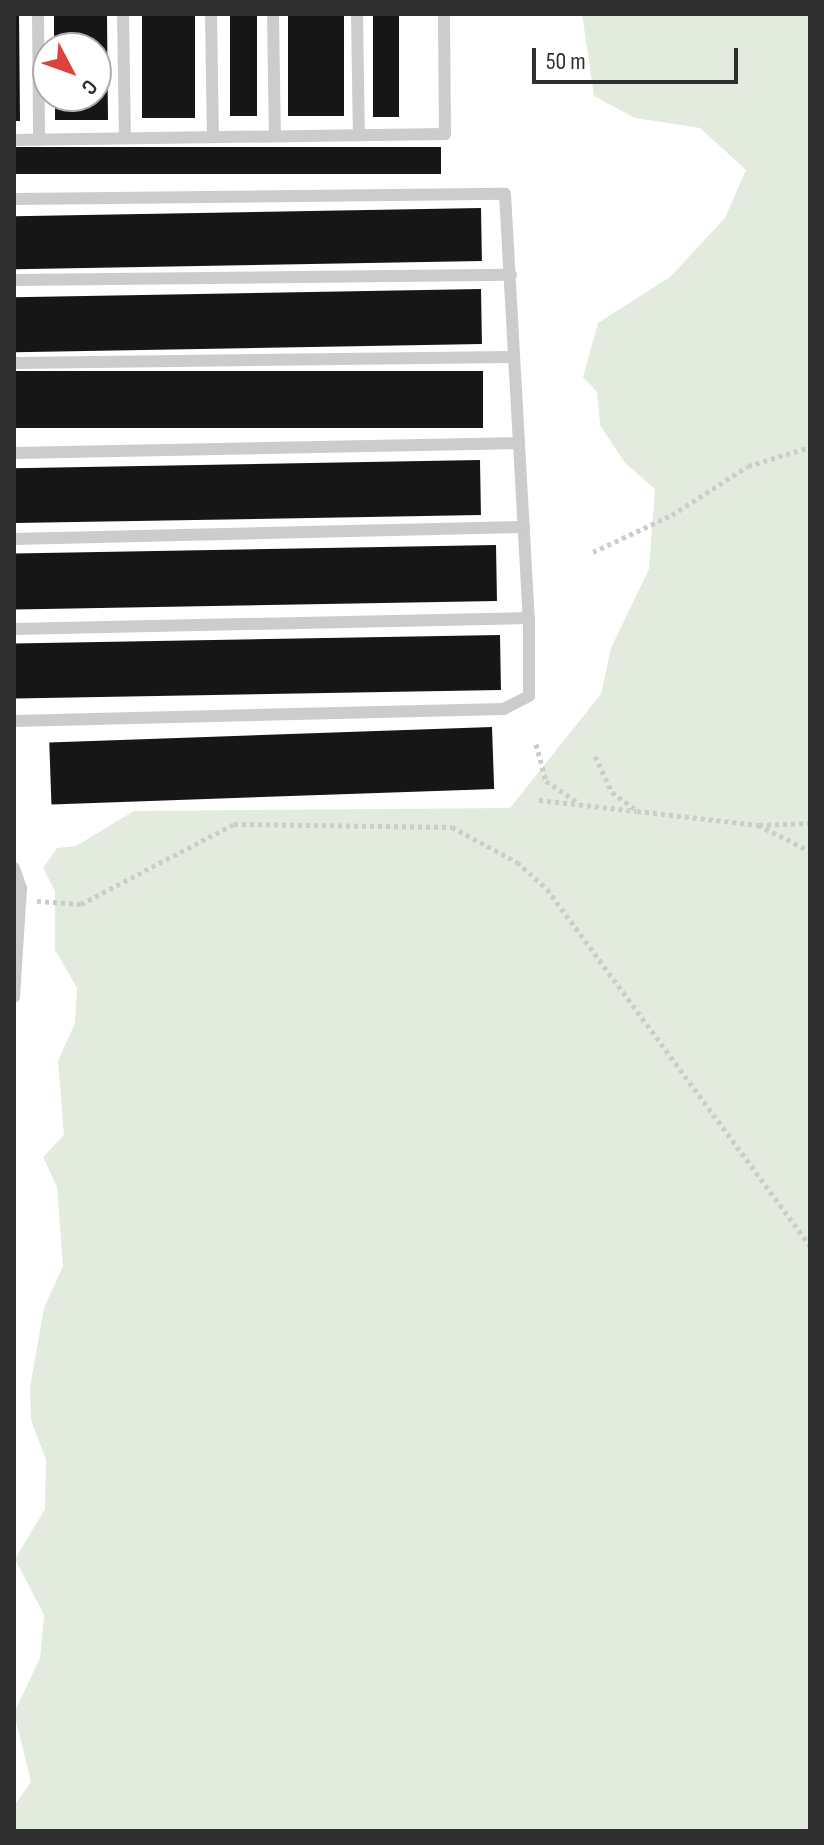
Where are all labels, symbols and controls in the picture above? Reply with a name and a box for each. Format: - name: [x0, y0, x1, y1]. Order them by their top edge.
- north arrow: [32, 32, 112, 112]
- scale bar: [536, 32, 742, 82]
- text: 50 m: [546, 47, 586, 76]
- text: С: [75, 74, 103, 100]

